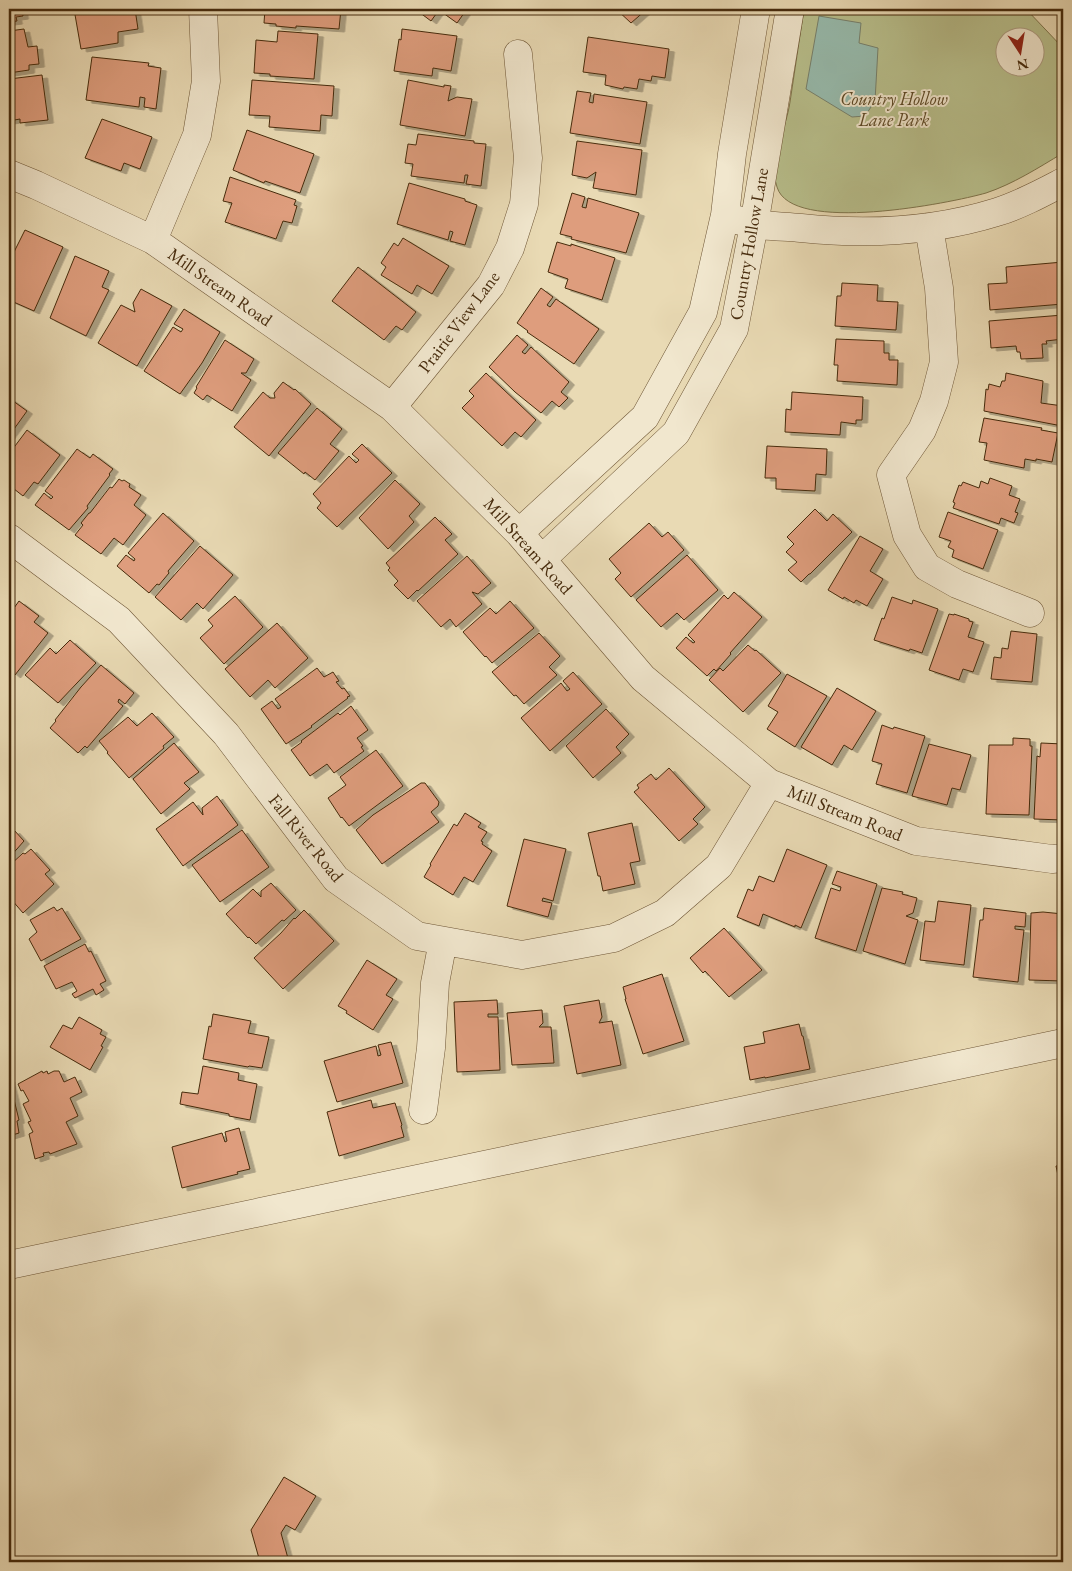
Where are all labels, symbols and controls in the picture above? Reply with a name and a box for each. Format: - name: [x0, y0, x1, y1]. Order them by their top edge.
- north arrow: [994, 28, 1044, 78]
- text: N: [1015, 55, 1030, 75]
- park label: Country Hollow Lane Park: [840, 87, 949, 131]
- street label: Country Hollow Lane: [724, 166, 773, 322]
- street label: Mill Stream Road: [164, 242, 278, 332]
- street label: Prairie View Lane: [413, 266, 504, 377]
- street label: Mill Stream Road: [479, 492, 578, 599]
- street label: Mill Stream Road: [784, 779, 907, 846]
- street label: Fall River Road: [264, 789, 350, 887]

